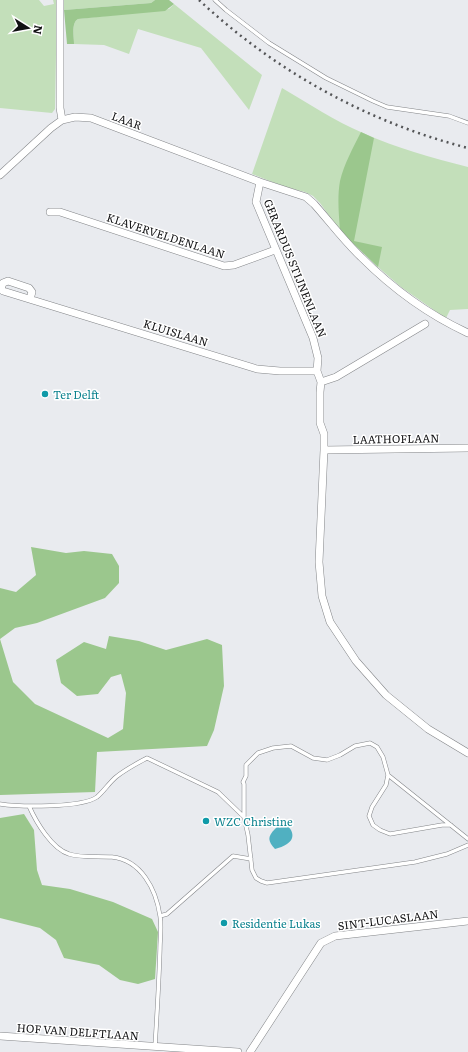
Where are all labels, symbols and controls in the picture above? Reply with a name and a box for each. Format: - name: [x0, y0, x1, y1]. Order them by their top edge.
- north arrow: [8, 8, 48, 48]
- text: N: [30, 24, 48, 36]
- street label: LAAR: [110, 107, 144, 133]
- street label: GERARDUS STIJNENLAAN: [261, 196, 331, 340]
- street label: KLAVERVELDENLAAN: [105, 208, 227, 262]
- street label: KLUISLAAN: [142, 315, 210, 349]
- place label: Ter Delft: [53, 386, 100, 402]
- marker: Ter Delft: [40, 389, 50, 399]
- street label: LAATHOFLAAN: [352, 429, 440, 447]
- place label: WZC Christine: [214, 813, 293, 829]
- marker: WZC Christine: [201, 816, 211, 826]
- street label: SINT-LUCASLAAN: [337, 905, 439, 933]
- place label: Residentie Lukas: [232, 915, 320, 931]
- marker: Residentie Lukas: [219, 918, 229, 928]
- street label: HOF VAN DELFTLAAN: [16, 1019, 140, 1043]

